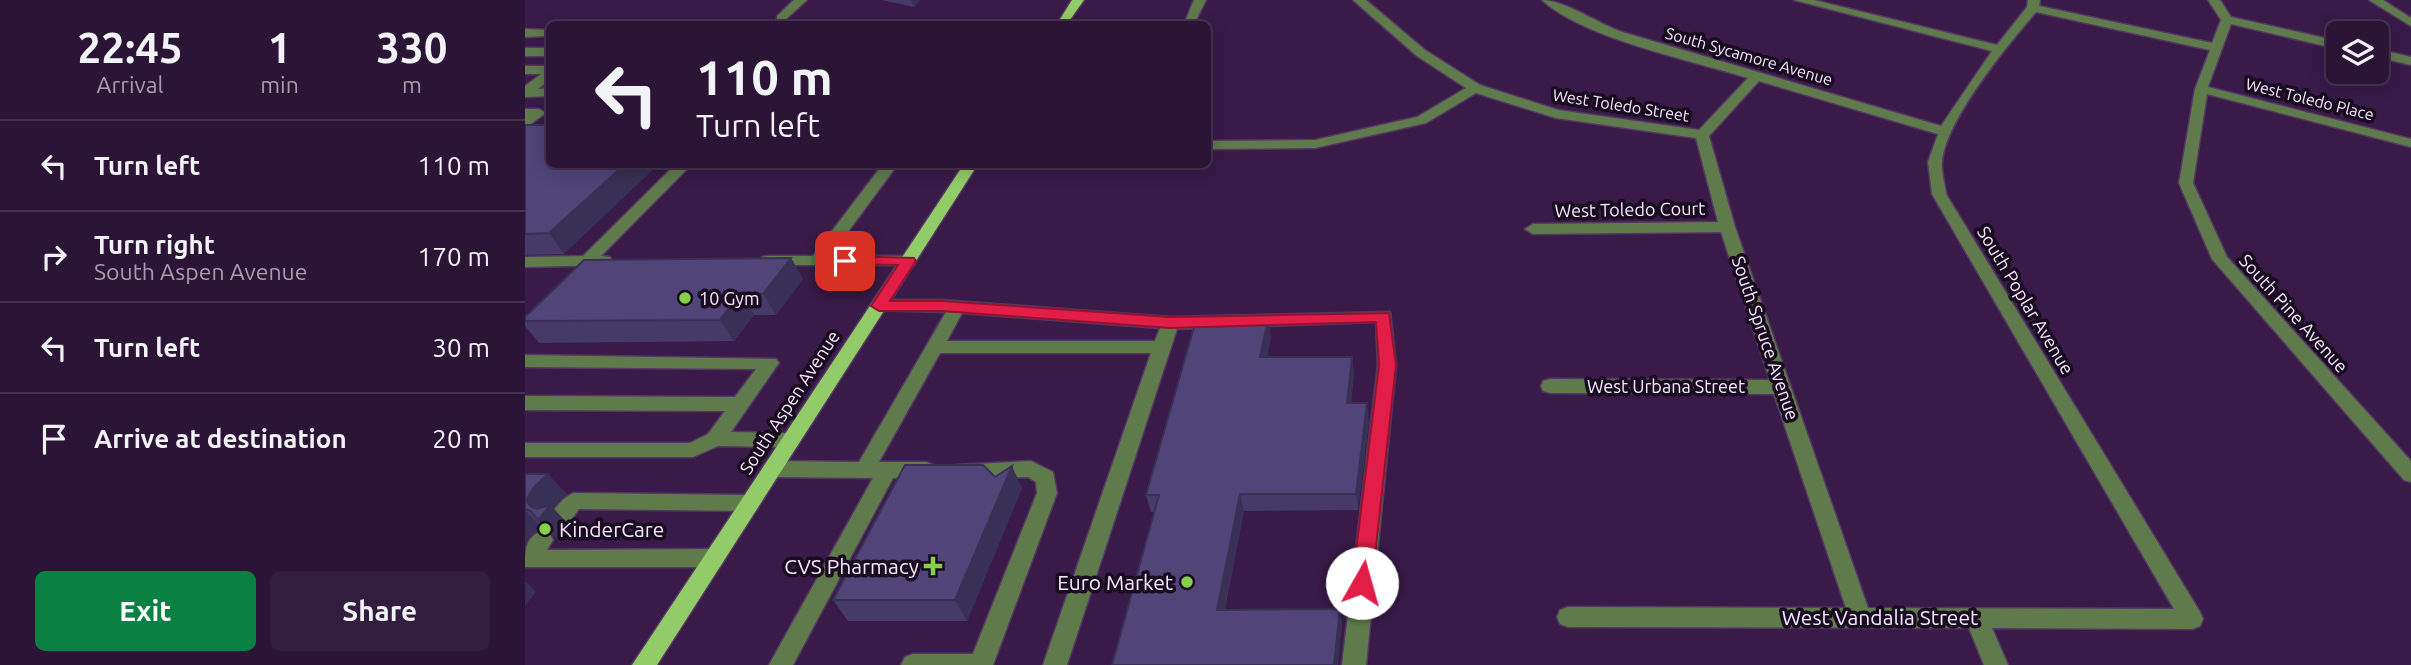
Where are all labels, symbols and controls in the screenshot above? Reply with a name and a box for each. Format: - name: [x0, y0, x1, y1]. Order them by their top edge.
- map controls: [2326, 21, 2389, 84]
- button: layers: [2326, 21, 2389, 84]
- street label: South Sycamore Avenue: [1663, 23, 1835, 89]
- text: 22:45: [78, 24, 183, 71]
- text: 1: [268, 24, 291, 71]
- text: 330: [376, 24, 447, 71]
- icon: left: [581, 49, 672, 140]
- text: 110 m: [696, 49, 833, 104]
- text: Arrival: [97, 72, 164, 97]
- text: min: [260, 72, 299, 97]
- text: m: [402, 72, 422, 97]
- street label: West Toledo Place: [2244, 74, 2376, 124]
- street label: West Toledo Street: [1552, 85, 1691, 125]
- text: Turn left: [696, 107, 820, 143]
- icon: left: [35, 147, 73, 185]
- text: Turn left: [94, 151, 200, 180]
- text: 110 m: [418, 151, 490, 180]
- street label: West Toledo Court: [1555, 198, 1705, 220]
- street label: South Poplar Avenue: [1974, 222, 2078, 378]
- text: Turn right: [94, 230, 215, 259]
- pin: [815, 231, 875, 291]
- icon: right: [35, 238, 73, 276]
- text: 170 m: [418, 242, 490, 271]
- icon: arrive: [826, 242, 864, 280]
- street label: South Pine Avenue: [2236, 250, 2352, 376]
- street label: South Spruce Avenue: [1729, 254, 1803, 422]
- text: South Aspen Avenue: [94, 259, 307, 284]
- place label: 10 Gym: [699, 288, 759, 308]
- marker: 10 Gym: [677, 290, 693, 306]
- street label: South Aspen Avenue: [735, 327, 843, 477]
- icon: left: [35, 329, 73, 367]
- text: Turn left: [94, 333, 200, 362]
- text: 30 m: [432, 333, 490, 362]
- street label: West Urbana Street: [1587, 376, 1745, 396]
- icon: arrive: [35, 420, 73, 458]
- text: Arrive at destination: [94, 424, 347, 453]
- text: 20 m: [432, 424, 490, 453]
- place label: KinderCare: [559, 517, 664, 541]
- marker: KinderCare: [537, 521, 553, 537]
- position arrow: [1325, 546, 1399, 620]
- place label: CVS Pharmacy: [784, 554, 919, 578]
- marker: CVS Pharmacy: [925, 558, 941, 574]
- place label: Euro Market: [1057, 570, 1173, 594]
- button: Exit: [35, 571, 256, 651]
- button: Share: [270, 571, 490, 651]
- marker: Euro Market: [1179, 574, 1195, 590]
- street label: West Vandalia Street: [1782, 605, 1978, 629]

